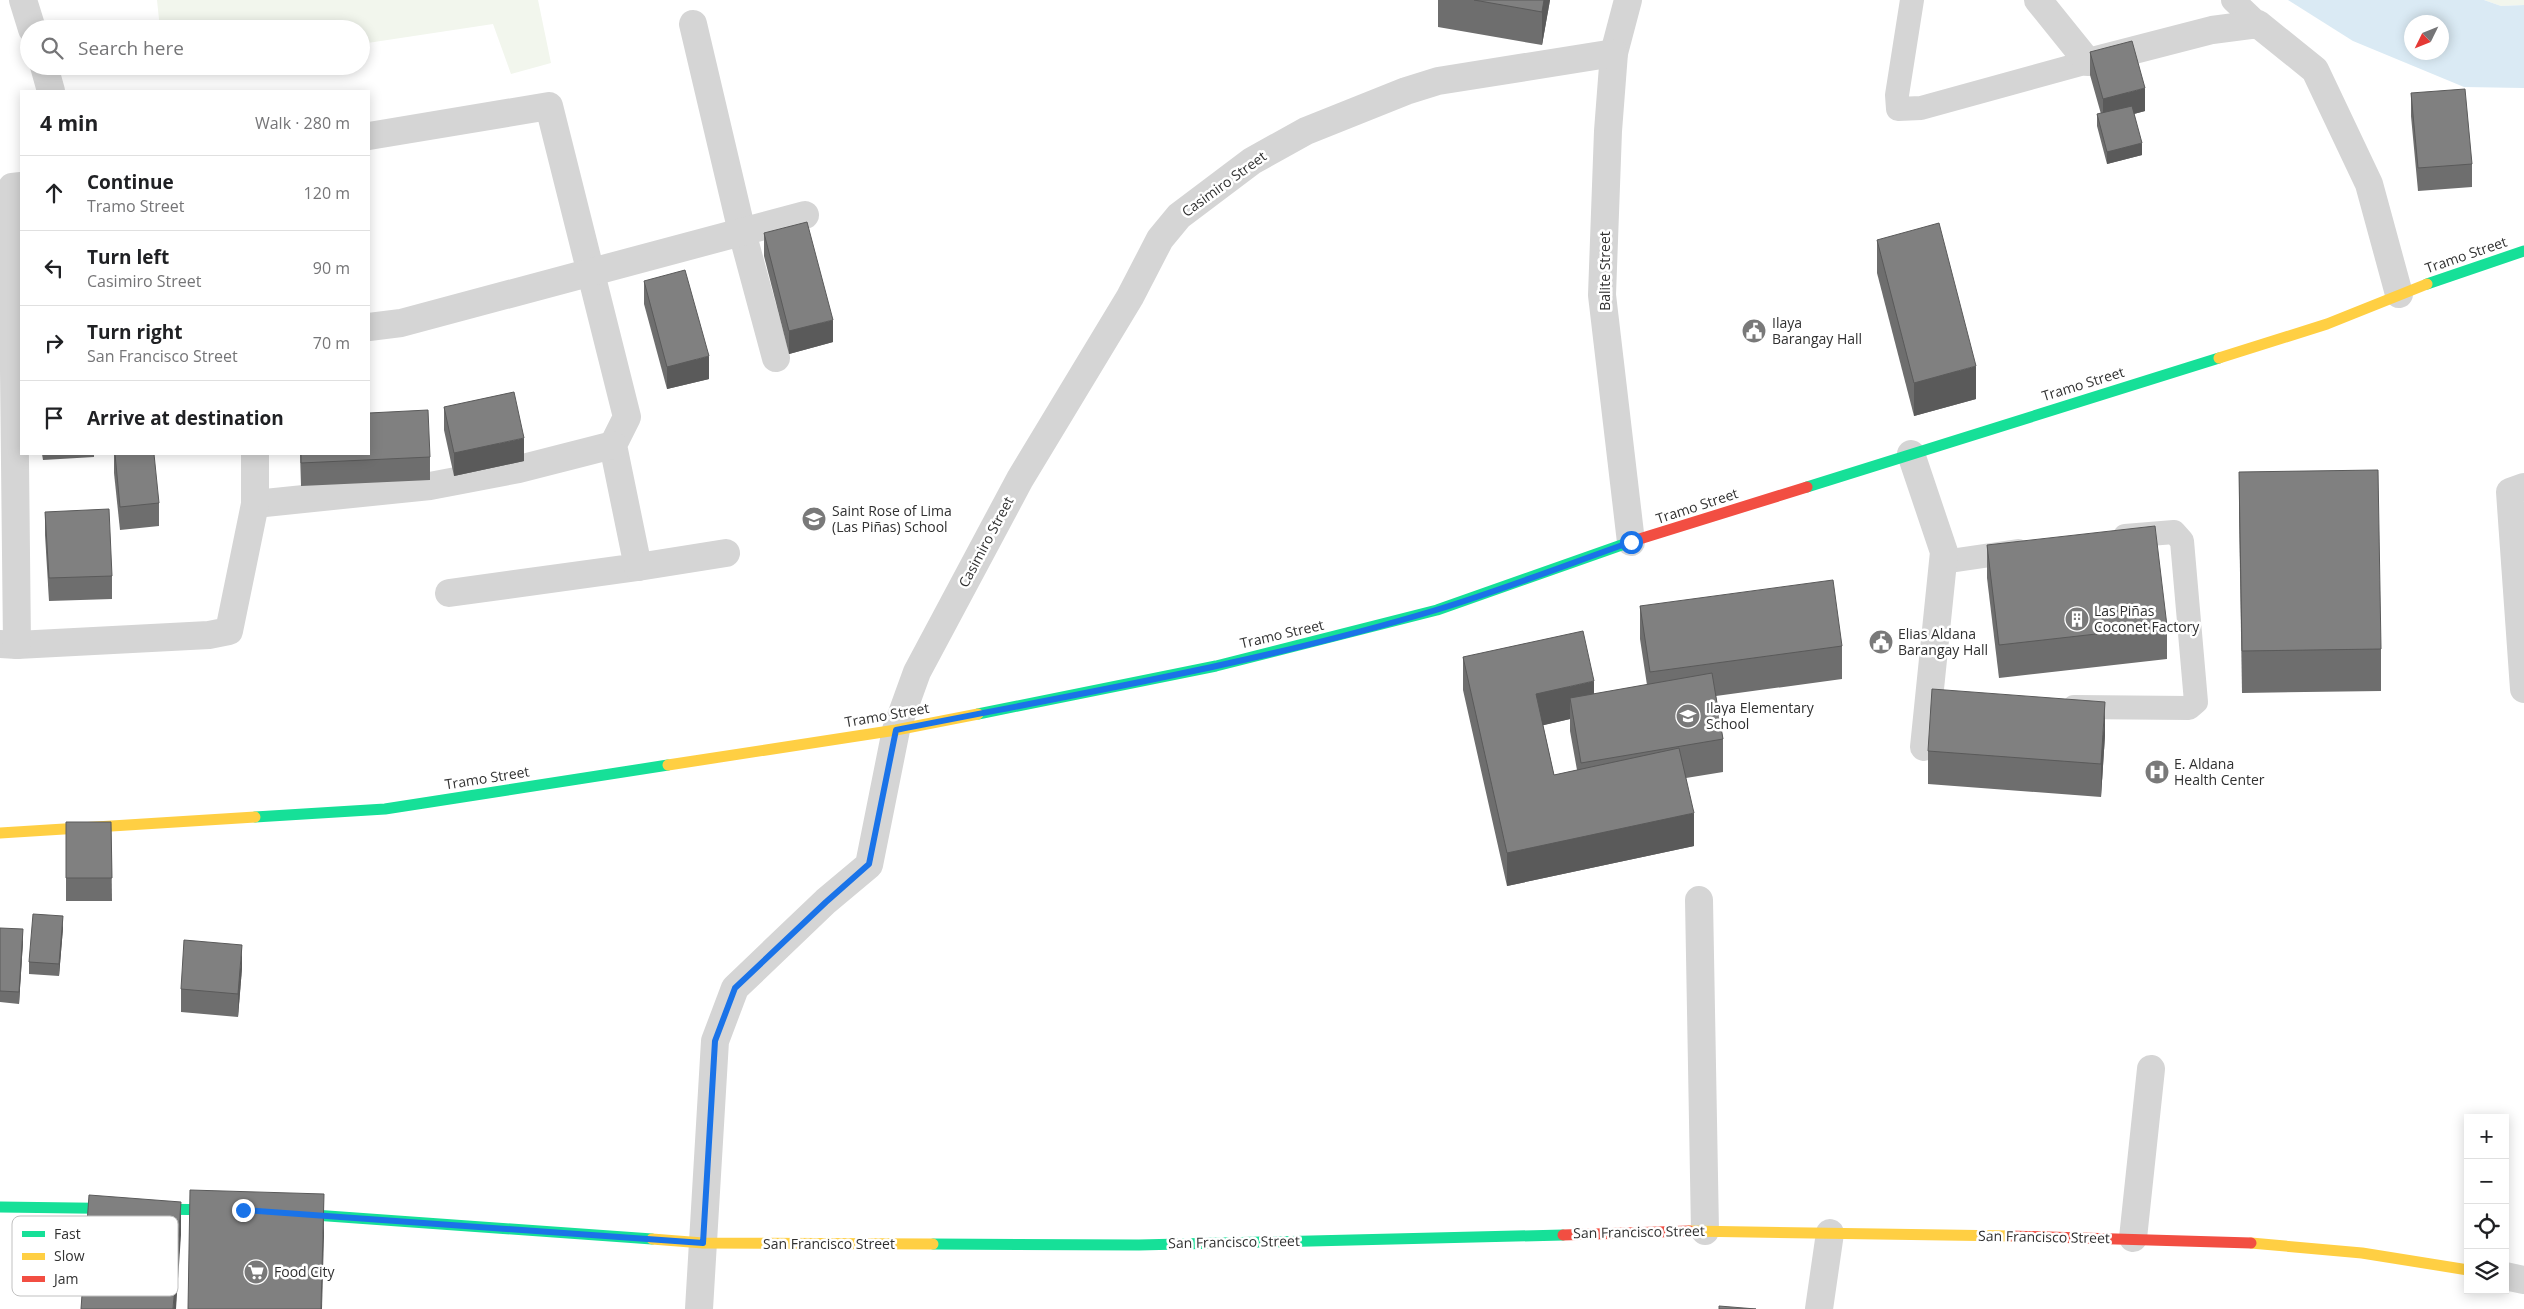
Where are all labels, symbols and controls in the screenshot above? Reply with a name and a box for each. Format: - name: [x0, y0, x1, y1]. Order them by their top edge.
- north arrow: [2404, 15, 2449, 60]
- search box: [20, 20, 370, 75]
- icon: search: [38, 34, 66, 62]
- text: Search here: [78, 35, 184, 61]
- text: 4 min: [40, 109, 98, 137]
- text: Walk · 280 m: [255, 112, 350, 134]
- street label: Casimiro Street: [1178, 146, 1270, 221]
- text: Continue: [87, 169, 174, 195]
- icon: ahead: [40, 179, 68, 207]
- text: 120 m: [304, 182, 350, 204]
- text: Tramo Street: [87, 195, 185, 217]
- street label: Balite Street: [1595, 231, 1614, 311]
- street label: Tramo Street: [2422, 232, 2509, 277]
- text: Turn left: [87, 244, 169, 270]
- icon: left: [40, 254, 68, 282]
- text: 90 m: [313, 257, 350, 279]
- text: Casimiro Street: [87, 270, 202, 292]
- place label: Ilaya Barangay Hall: [1772, 313, 1862, 348]
- public building icon: Ilaya Barangay Hall: [1741, 318, 1767, 344]
- text: Turn right: [87, 319, 182, 345]
- icon: right: [40, 329, 68, 357]
- text: 70 m: [313, 332, 350, 354]
- text: San Francisco Street: [87, 345, 238, 367]
- street label: Tramo Street: [2039, 362, 2126, 405]
- icon: arrive: [40, 404, 68, 432]
- text: Arrive at destination: [87, 405, 284, 431]
- street label: Tramo Street: [1653, 483, 1740, 528]
- street label: Casimiro Street: [954, 493, 1017, 590]
- place label: Saint Rose of Lima (Las Piñas) School: [832, 501, 952, 536]
- school or university icon: Saint Rose of Lima (Las Piñas) School: [801, 506, 827, 532]
- route start: [1620, 531, 1643, 554]
- place label: Las Piñas Coconet Factory: [2094, 601, 2200, 636]
- building icon: Las Piñas Coconet Factory: [2064, 606, 2090, 632]
- street label: Tramo Street: [1238, 615, 1326, 652]
- place label: Elias Aldana Barangay Hall: [1898, 624, 1988, 659]
- public building icon: Elias Aldana Barangay Hall: [1868, 629, 1894, 655]
- street label: Tramo Street: [843, 698, 931, 731]
- place label: Ilaya Elementary School: [1706, 698, 1815, 733]
- school or university icon: Ilaya Elementary School: [1675, 703, 1701, 729]
- place label: E. Aldana Health Center: [2174, 754, 2265, 789]
- hospital icon: E. Aldana Health Center: [2144, 759, 2170, 785]
- street label: Tramo Street: [443, 761, 531, 794]
- map controls: [2464, 1114, 2509, 1294]
- button: +: [2464, 1114, 2509, 1159]
- button: −: [2464, 1159, 2509, 1204]
- route end: [232, 1199, 255, 1222]
- button: locate: [2464, 1204, 2509, 1249]
- legend: [12, 1216, 178, 1296]
- street label: San Francisco Street: [1573, 1221, 1705, 1242]
- text: Fast: [54, 1224, 81, 1243]
- street label: San Francisco Street: [1978, 1226, 2110, 1247]
- street label: San Francisco Street: [1168, 1231, 1300, 1252]
- street label: San Francisco Street: [763, 1234, 895, 1253]
- text: Slow: [54, 1246, 85, 1265]
- button: layers: [2464, 1249, 2509, 1294]
- supermarket icon: Food City: [243, 1259, 269, 1285]
- place label: Food City: [274, 1262, 336, 1281]
- text: Jam: [52, 1269, 79, 1288]

